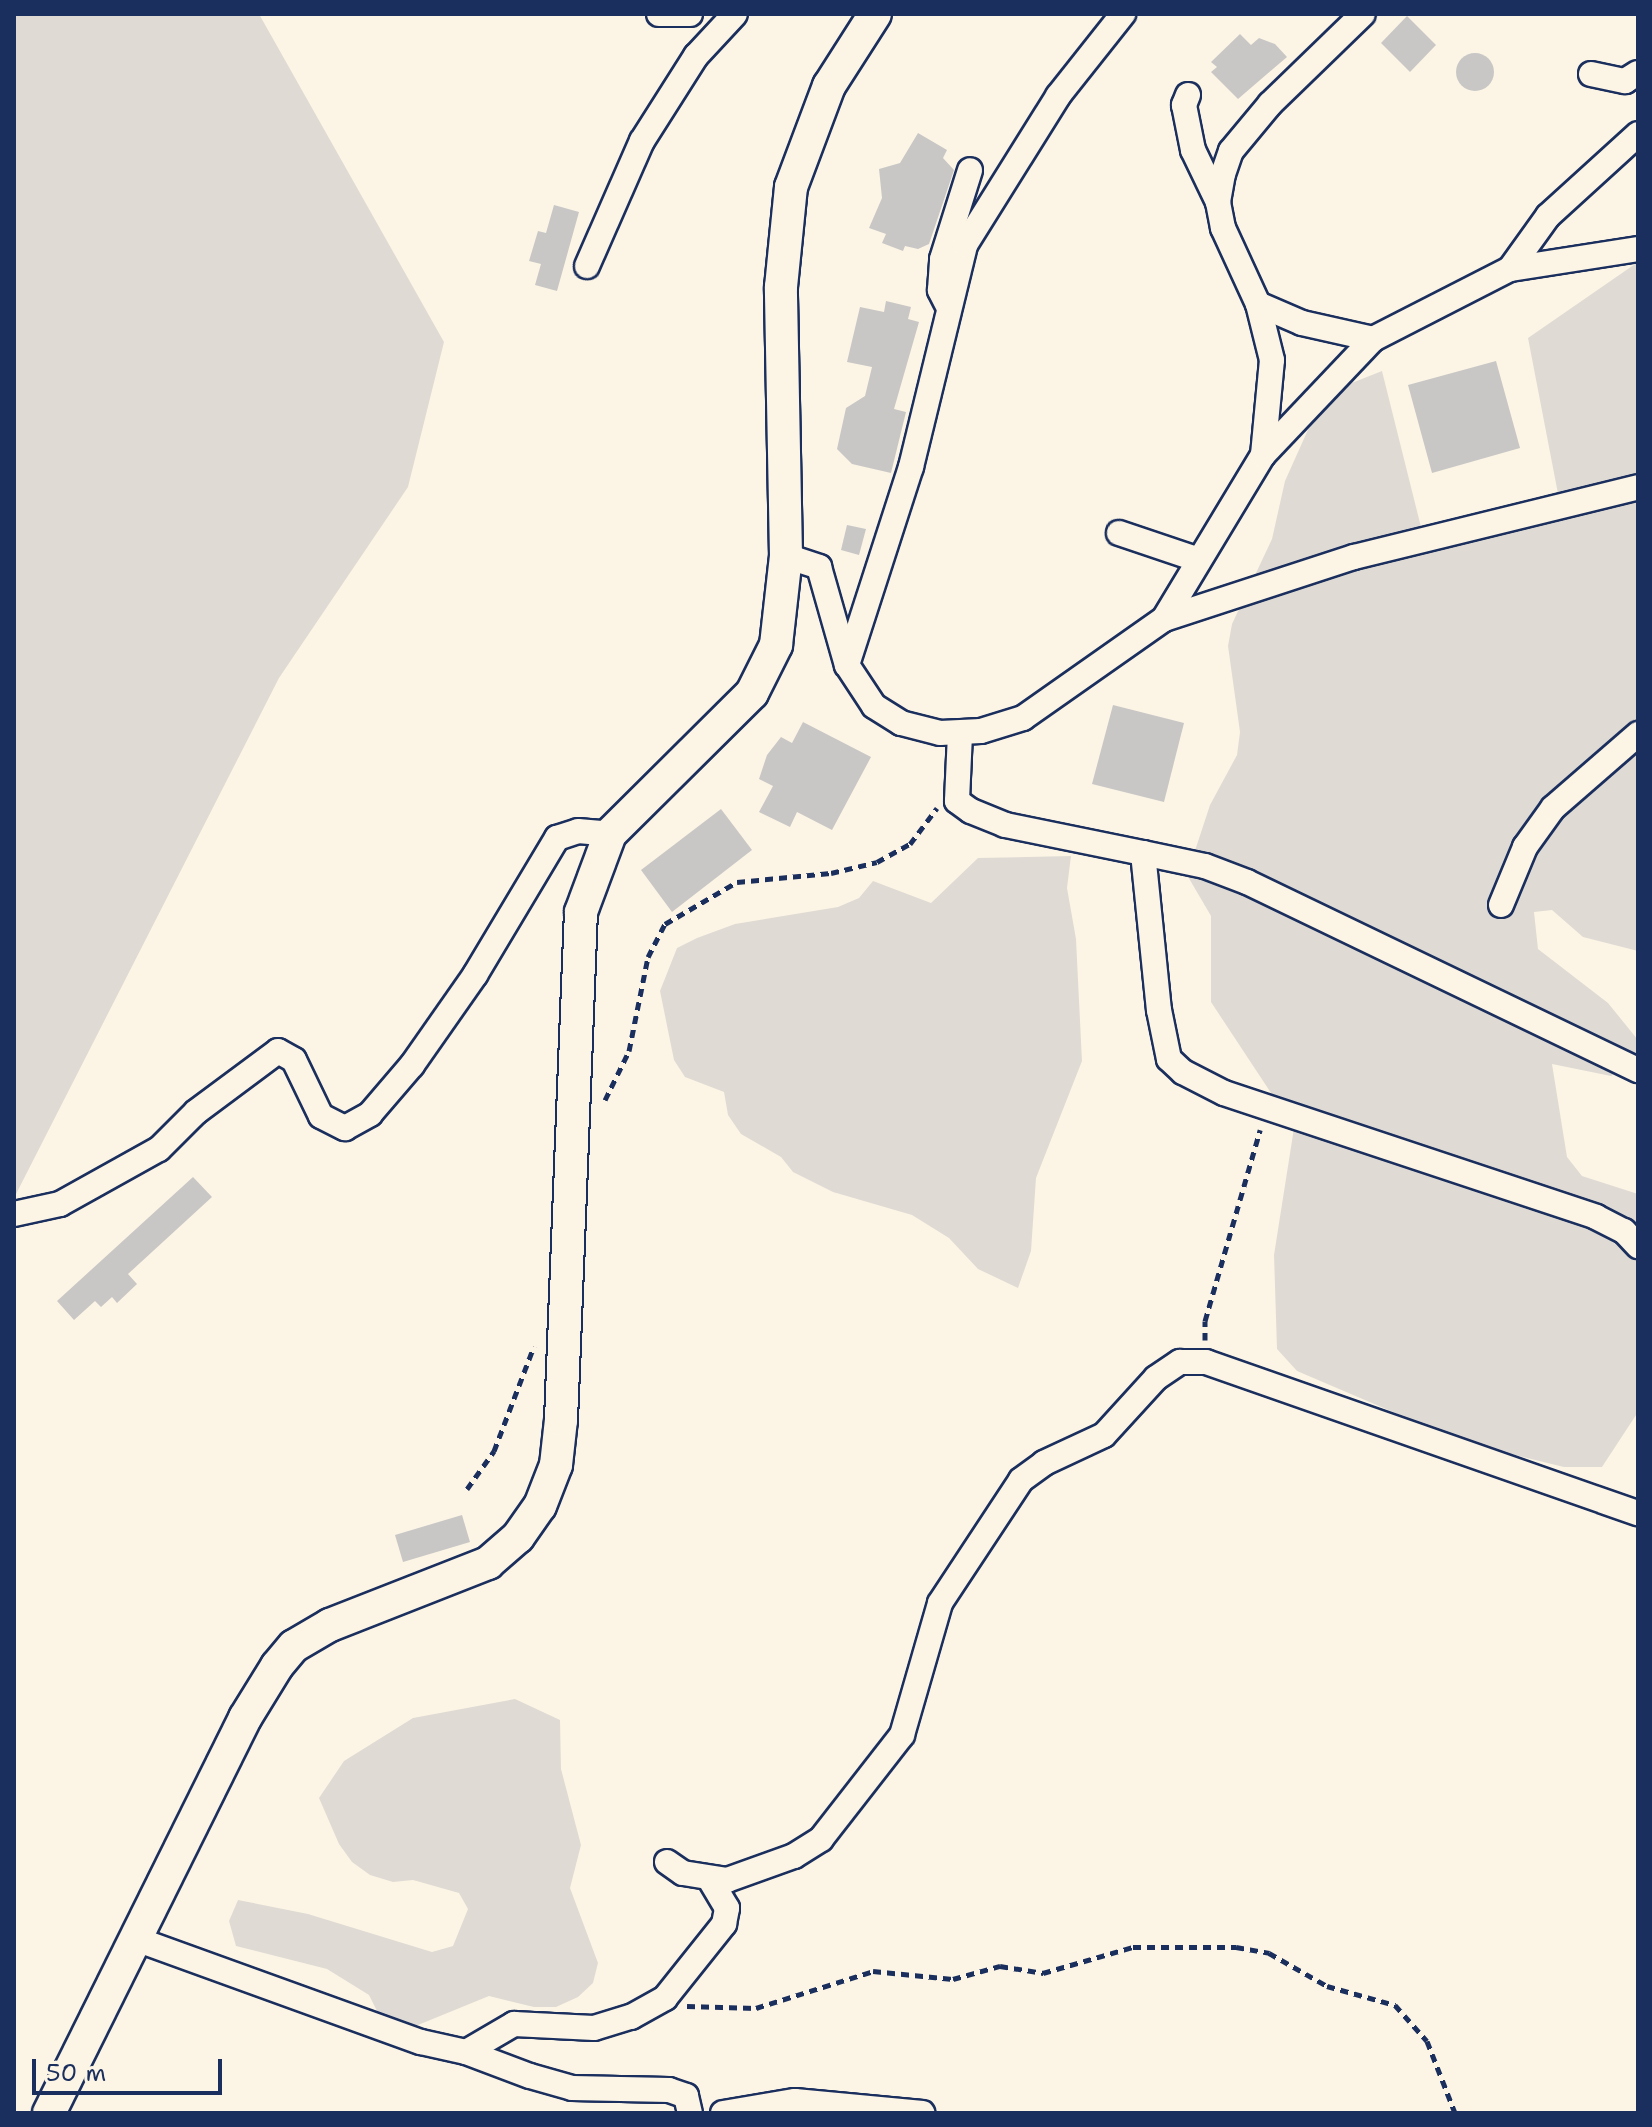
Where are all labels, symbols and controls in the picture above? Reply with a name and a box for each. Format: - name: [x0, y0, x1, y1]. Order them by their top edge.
- scale bar: [36, 2043, 226, 2093]
- text: 50 m: [46, 2057, 106, 2089]

